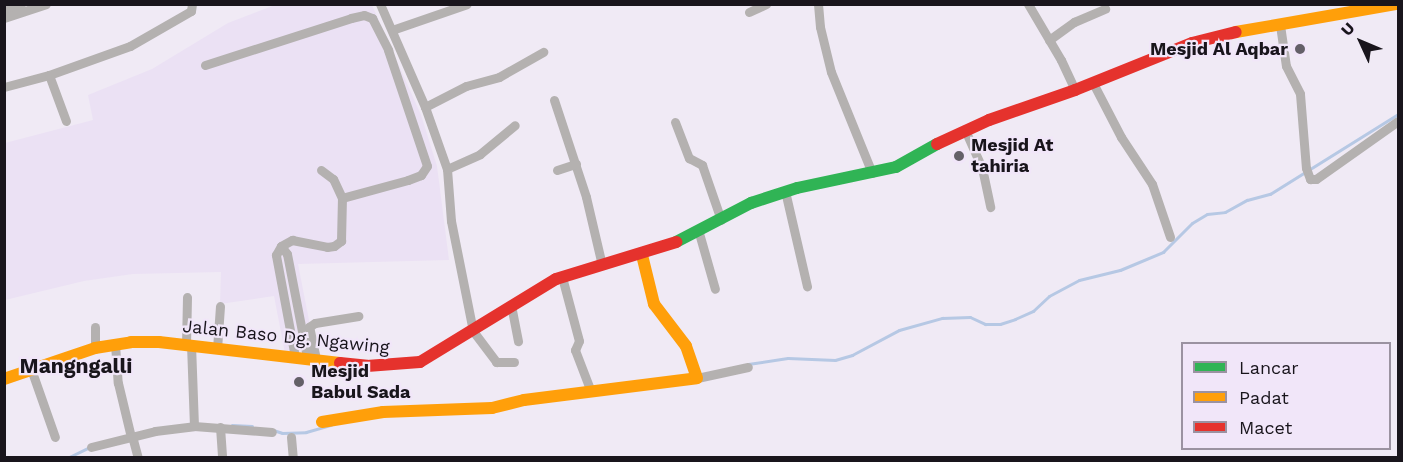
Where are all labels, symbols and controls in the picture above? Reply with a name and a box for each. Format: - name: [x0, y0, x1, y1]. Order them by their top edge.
- north arrow: [1331, 12, 1391, 72]
- text: U: [1337, 18, 1358, 40]
- place label: Mesjid Al Aqbar: [1149, 38, 1288, 60]
- marker: Mesjid Al Aqbar: [1293, 42, 1307, 56]
- place label: Mesjid At tahiria: [971, 135, 1054, 178]
- marker: Mesjid At tahiria: [952, 149, 966, 163]
- street label: Jalan Baso Dg. Ngawing: [181, 315, 391, 359]
- legend: [1181, 342, 1391, 450]
- district label: Mangngalli: [20, 353, 132, 379]
- text: Lancar: [1239, 357, 1299, 378]
- place label: Mesjid Babul Sada: [311, 361, 411, 404]
- marker: Mesjid Babul Sada: [292, 375, 306, 389]
- text: Padat: [1239, 387, 1289, 408]
- text: Macet: [1239, 417, 1292, 438]

